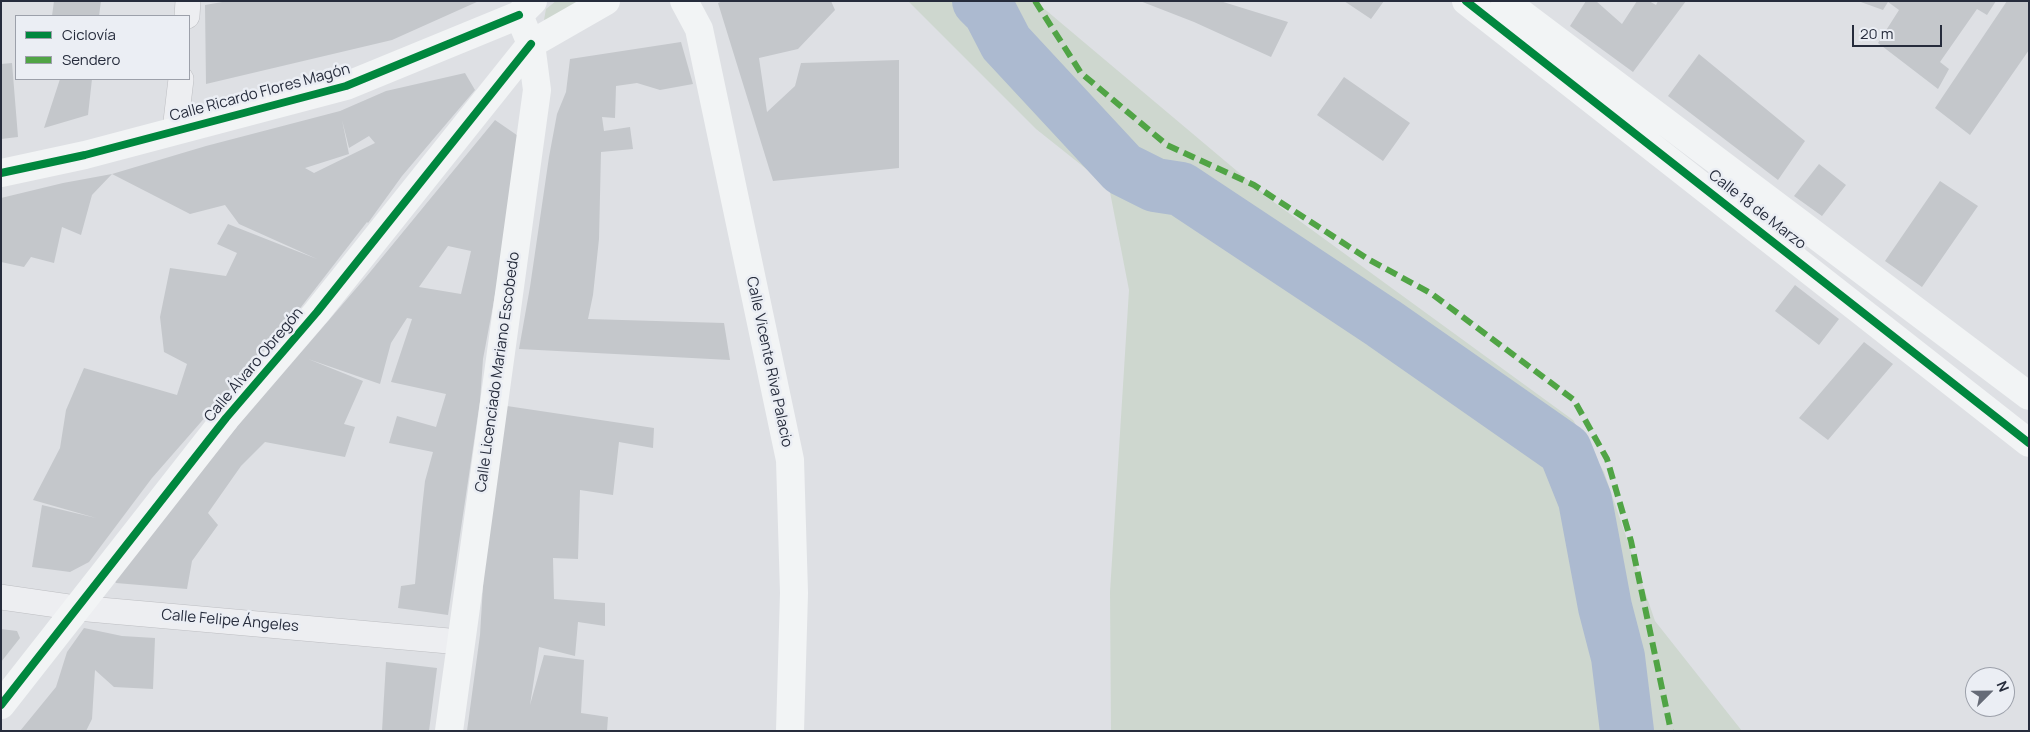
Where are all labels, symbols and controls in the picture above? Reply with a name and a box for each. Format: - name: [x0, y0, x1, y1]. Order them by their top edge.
- legend: [15, 15, 190, 80]
- scale bar: [1855, 15, 1945, 47]
- text: 20 m: [1860, 23, 1893, 44]
- text: Ciclovía: [62, 24, 116, 45]
- text: Sendero: [62, 49, 120, 70]
- street label: Calle Ricardo Flores Magón: [168, 60, 352, 126]
- street label: Calle 18 de Marzo: [1705, 166, 1809, 254]
- street label: Calle Licenciado Mariano Escobedo: [472, 251, 524, 493]
- street label: Calle Vicente Riva Palacio: [742, 275, 796, 449]
- street label: Calle Álvaro Obregón: [201, 304, 307, 426]
- street label: Calle Felipe Ángeles: [161, 606, 299, 636]
- north arrow: [1965, 667, 2015, 717]
- text: N: [1993, 678, 2014, 695]

